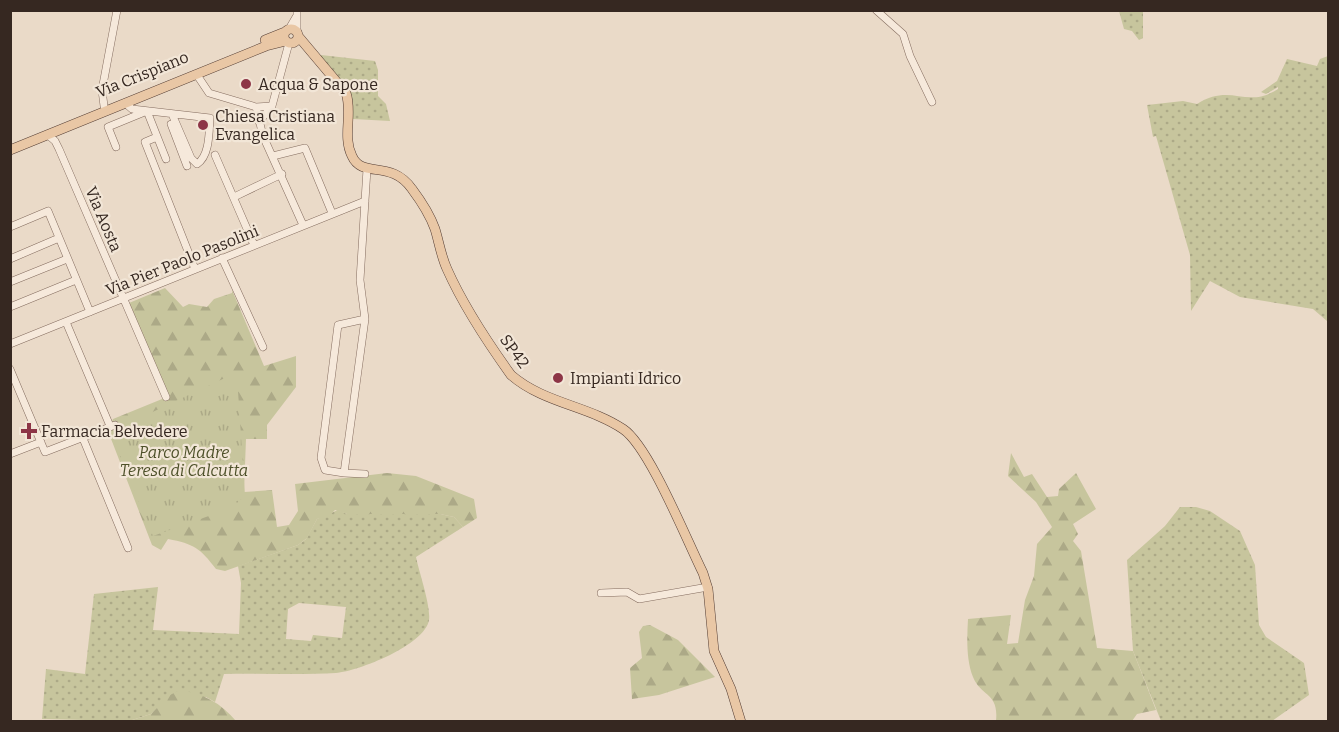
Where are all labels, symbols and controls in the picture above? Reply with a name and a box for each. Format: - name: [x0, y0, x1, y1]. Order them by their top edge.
- street label: Via Crispiano: [93, 47, 191, 102]
- place label: Acqua & Sapone: [258, 75, 378, 94]
- marker: Acqua & Sapone: [239, 77, 253, 91]
- place label: Chiesa Cristiana Evangelica: [215, 107, 335, 144]
- marker: Chiesa Cristiana Evangelica: [196, 118, 210, 132]
- street label: Via Aosta: [81, 184, 126, 255]
- street label: Via Pier Paolo Pasolini: [103, 221, 262, 300]
- street label: SP42: [496, 331, 533, 372]
- place label: Impianti Idrico: [570, 369, 681, 388]
- marker: Impianti Idrico: [551, 371, 565, 385]
- place label: Farmacia Belvedere: [41, 422, 187, 441]
- marker: Farmacia Belvedere: [22, 424, 36, 438]
- park label: Parco Madre Teresa di Calcutta: [120, 443, 248, 480]

